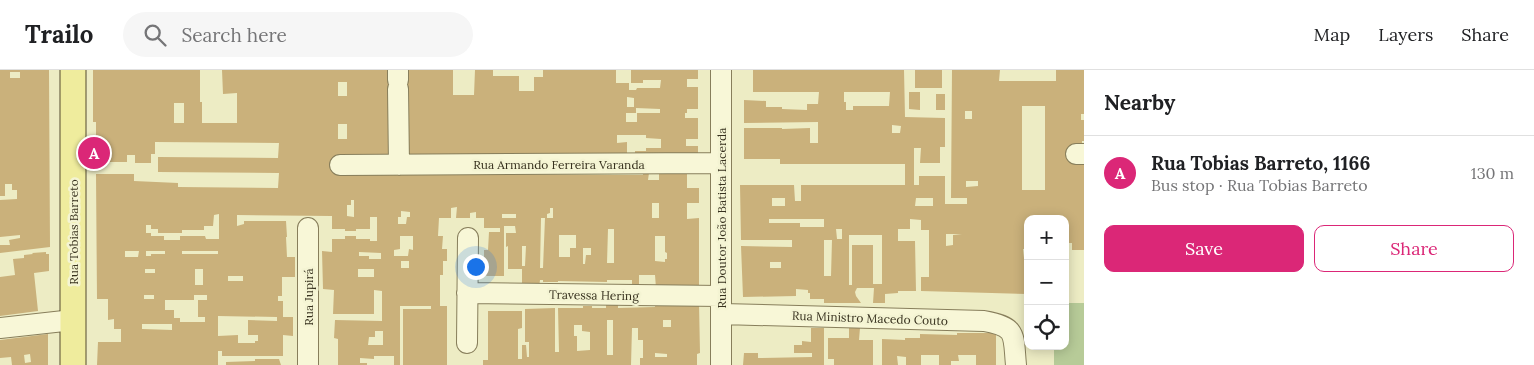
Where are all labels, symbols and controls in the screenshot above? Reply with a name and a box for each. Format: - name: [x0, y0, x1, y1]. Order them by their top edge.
- search box: [123, 12, 473, 57]
- text: Trailo: [25, 19, 93, 50]
- icon: search: [141, 21, 169, 49]
- text: Search here: [181, 23, 287, 47]
- text: Map: [1314, 23, 1350, 46]
- text: Layers: [1378, 23, 1433, 46]
- text: Share: [1461, 23, 1509, 46]
- text: Nearby: [1104, 89, 1175, 116]
- street label: Rua Doutor João Batista Lacerda: [714, 128, 729, 308]
- pin: A: [78, 134, 110, 172]
- text: Rua Tobias Barreto, 1166: [1151, 151, 1370, 175]
- street label: Rua Armando Ferreira Varanda: [473, 157, 645, 172]
- text: A: [1115, 163, 1125, 183]
- text: 130 m: [1471, 163, 1514, 183]
- text: Bus stop · Rua Tobias Barreto: [1151, 175, 1368, 195]
- street label: Rua Tobias Barreto: [66, 179, 81, 285]
- map controls: [1024, 215, 1069, 350]
- button: +: [1024, 215, 1069, 260]
- button: Save: [1104, 225, 1304, 272]
- button: Share: [1314, 225, 1514, 272]
- your location: [463, 254, 489, 280]
- button: −: [1024, 260, 1069, 305]
- street label: Rua Jupirá: [301, 268, 316, 326]
- street label: Travessa Hering: [549, 287, 639, 303]
- button: locate: [1024, 305, 1069, 350]
- street label: Rua Ministro Macedo Couto: [792, 308, 948, 328]

